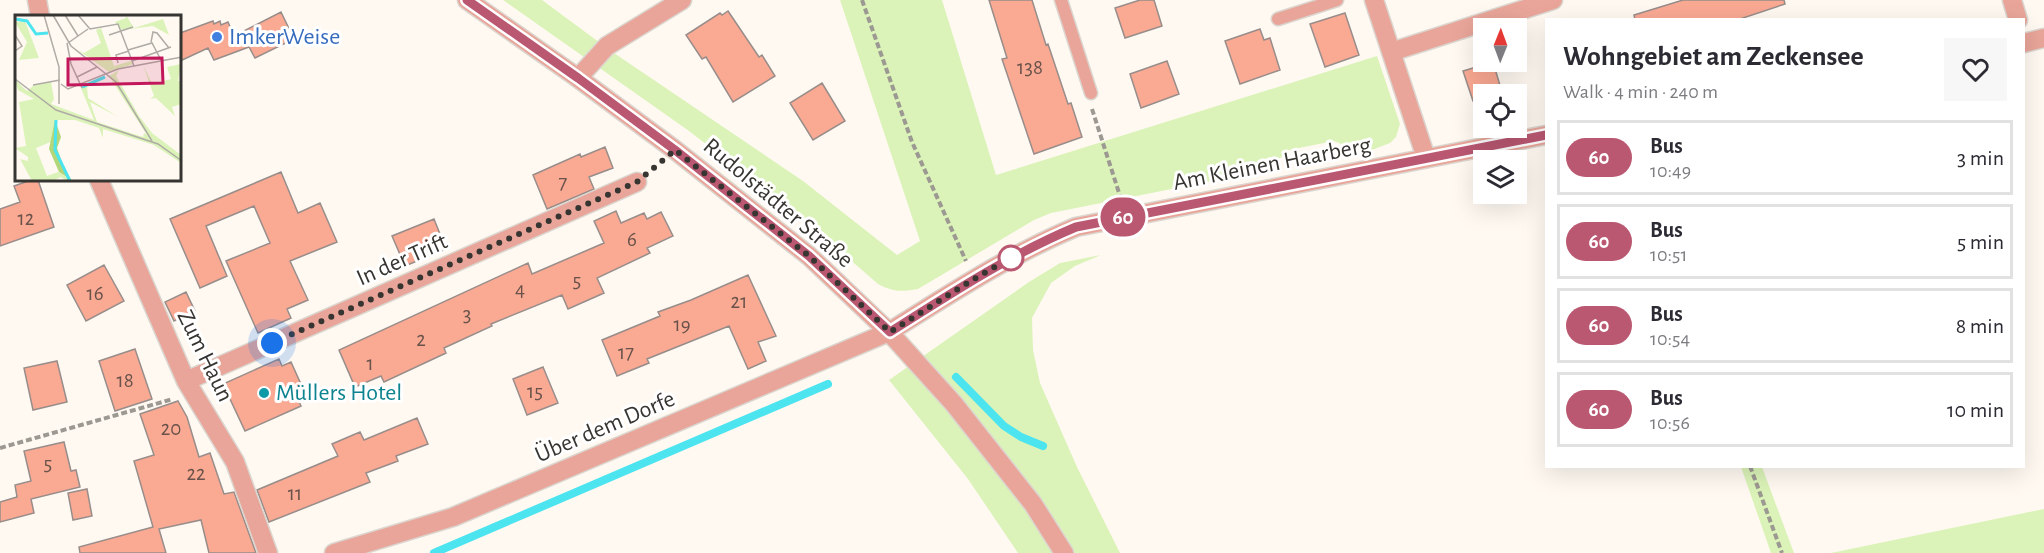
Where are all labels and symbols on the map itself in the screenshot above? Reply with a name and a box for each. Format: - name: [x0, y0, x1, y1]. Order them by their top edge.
- inset map: [15, 15, 182, 182]
- north arrow: [1473, 18, 1527, 72]
- place label: ImkerWeise: [229, 25, 340, 49]
- marker: ImkerWeise: [210, 30, 224, 44]
- house number: 138: [1017, 57, 1043, 78]
- street label: Am Kleinen Haarberg: [1171, 133, 1373, 195]
- street label: Rudolstädter Straße: [699, 134, 857, 272]
- house number: 7: [559, 172, 568, 193]
- line badge: 60: [1096, 198, 1150, 236]
- house number: 12: [18, 208, 34, 229]
- street label: In der Trift: [353, 229, 451, 291]
- house number: 6: [627, 229, 637, 250]
- unlabelled marker: [998, 245, 1024, 271]
- house number: 5: [573, 270, 581, 291]
- house number: 4: [515, 279, 525, 300]
- house number: 16: [86, 283, 104, 304]
- house number: 21: [731, 291, 747, 312]
- house number: 3: [463, 304, 471, 325]
- street label: Zum Haun: [173, 306, 237, 406]
- house number: 19: [673, 314, 691, 335]
- your location: [257, 328, 287, 358]
- house number: 2: [416, 329, 426, 350]
- house number: 17: [618, 342, 634, 363]
- house number: 1: [366, 353, 374, 374]
- house number: 18: [116, 370, 134, 391]
- place label: Müllers Hotel: [276, 381, 402, 405]
- house number: 15: [527, 381, 543, 402]
- marker: Müllers Hotel: [257, 386, 271, 400]
- street label: Über dem Dorfe: [531, 386, 678, 467]
- house number: 20: [161, 418, 181, 439]
- house number: 5: [44, 453, 52, 474]
- house number: 22: [186, 463, 206, 484]
- house number: 11: [288, 483, 302, 504]

